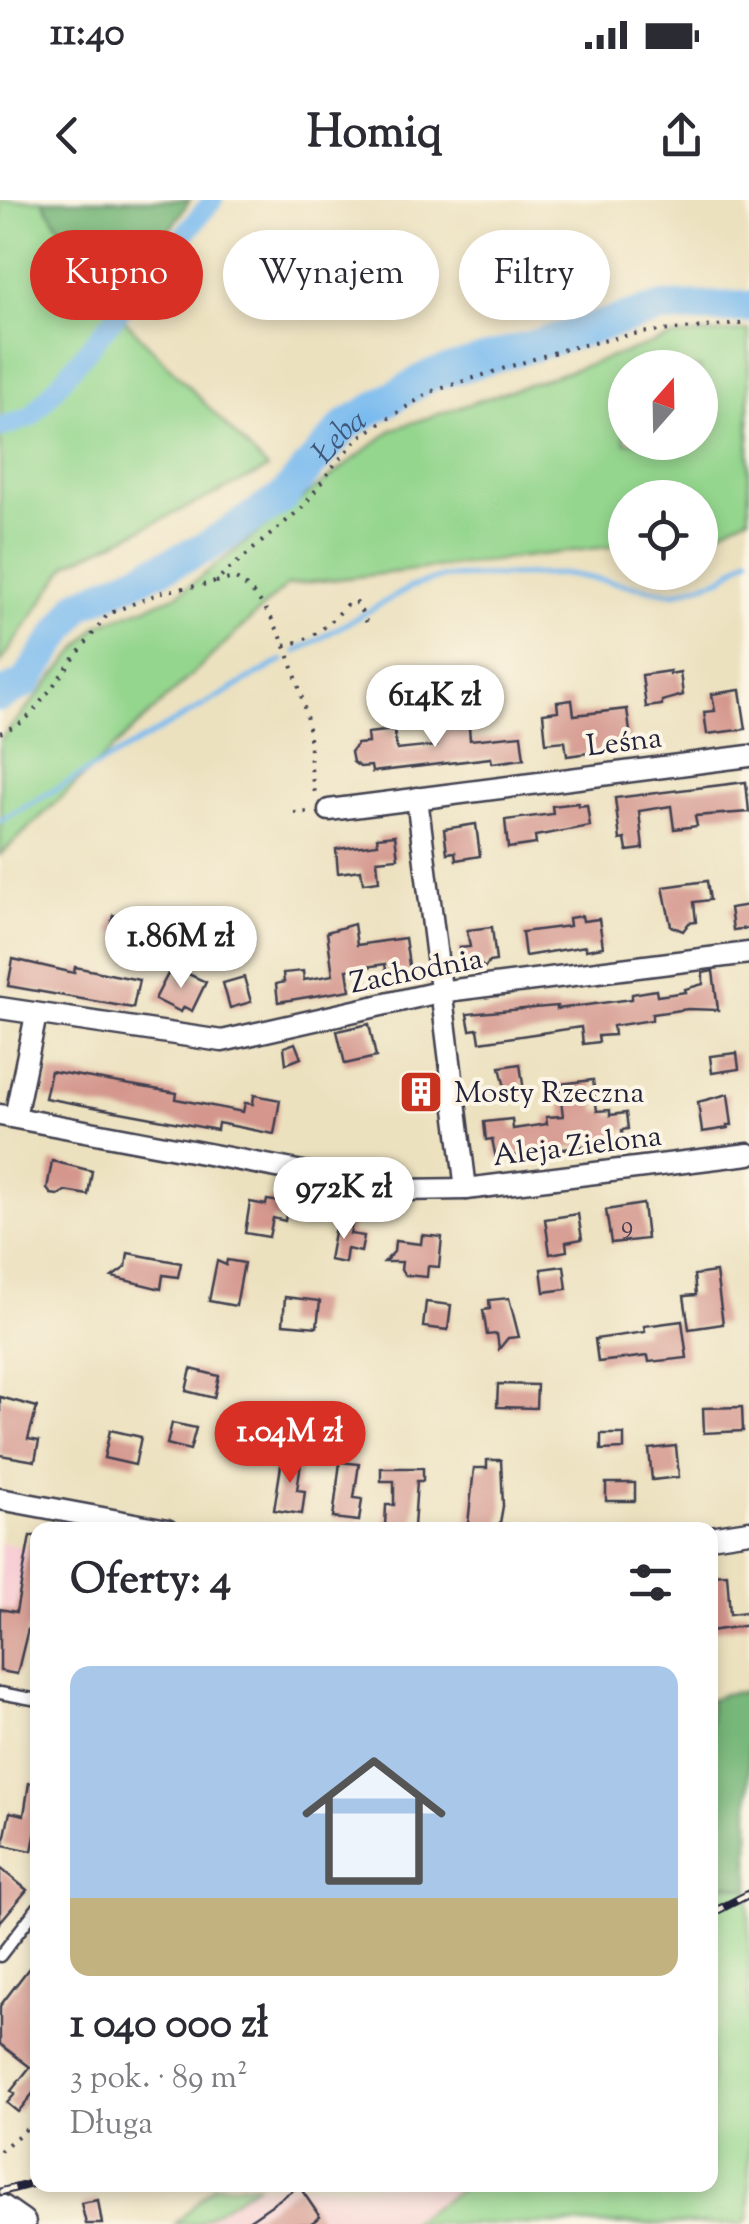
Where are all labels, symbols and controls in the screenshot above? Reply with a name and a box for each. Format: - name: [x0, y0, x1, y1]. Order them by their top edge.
- text: 11:40: [50, 8, 125, 62]
- text: Homiq: [307, 103, 442, 168]
- icon: back: [40, 108, 95, 163]
- icon: share: [654, 108, 709, 163]
- chip: Kupno: [30, 230, 203, 320]
- chip: Wynajem: [223, 230, 439, 320]
- chip: Filtry: [459, 230, 610, 320]
- north arrow: [608, 350, 718, 460]
- map controls: [608, 350, 718, 590]
- water label: Łeba: [302, 398, 376, 475]
- button: locate: [608, 480, 718, 590]
- pin: 614K zł: [343, 665, 527, 750]
- text: 614K zł: [388, 674, 482, 720]
- street label: Leśna: [584, 718, 665, 769]
- pin: 1.86M zł: [78, 906, 284, 991]
- text: 1.86M zł: [127, 915, 235, 961]
- street label: Zachodnia: [346, 938, 487, 1006]
- building icon: Mosty Rzeczna: [398, 1069, 444, 1115]
- place label: Mosty Rzeczna: [454, 1073, 644, 1116]
- street label: Aleja Zielona: [490, 1116, 664, 1179]
- pin: 972K zł: [252, 1157, 436, 1242]
- text: 972K zł: [295, 1166, 393, 1212]
- house number: 9: [621, 1209, 633, 1245]
- pin: 1.04M zł: [187, 1401, 393, 1486]
- text: 1.04M zł: [237, 1410, 343, 1456]
- text: Oferty: 4: [70, 1552, 231, 1612]
- icon: filters: [623, 1555, 678, 1610]
- icon: home: [284, 1731, 464, 1911]
- text: 1 040 000 zł: [70, 1996, 269, 2056]
- text: 3 pok. · 89 m²: [70, 2056, 248, 2102]
- text: Długa: [70, 2102, 153, 2148]

